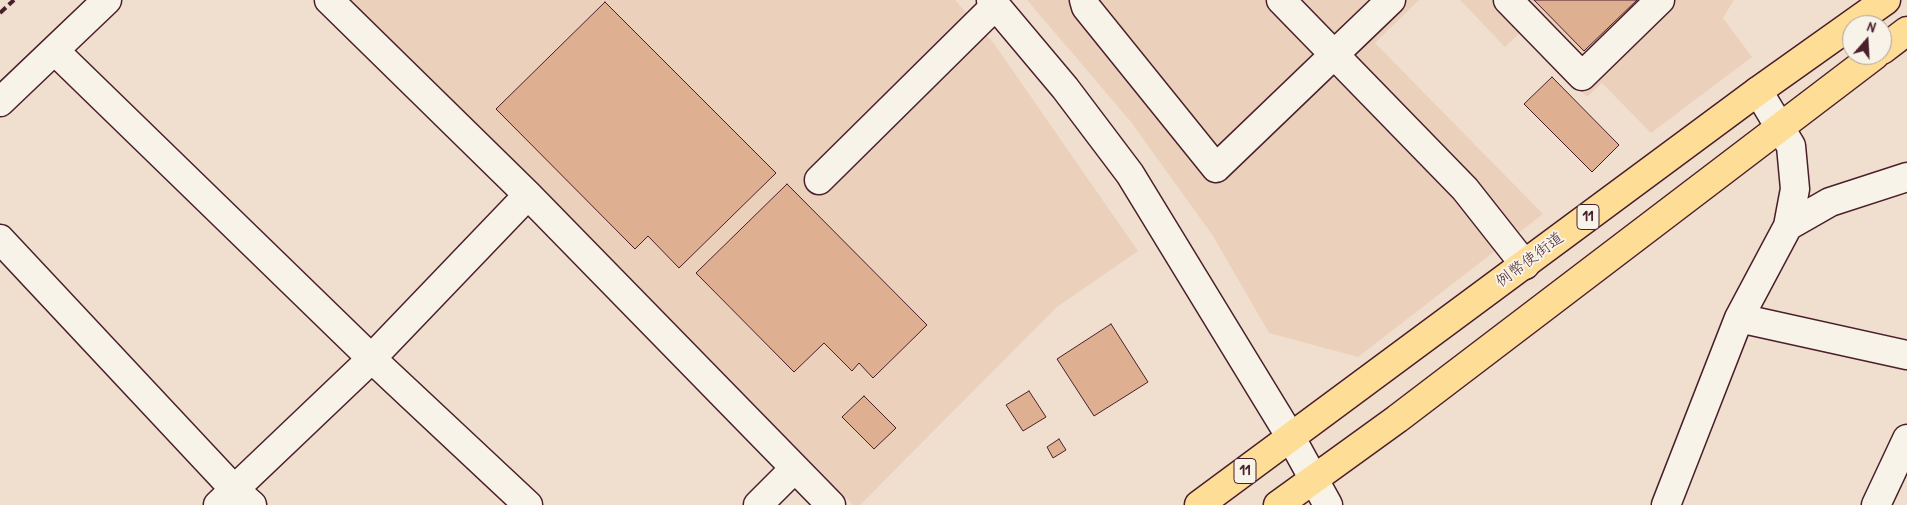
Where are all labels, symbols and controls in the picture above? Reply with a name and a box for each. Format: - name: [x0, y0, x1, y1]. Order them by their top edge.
- north arrow: [1842, 15, 1892, 65]
- text: N: [1865, 16, 1878, 36]
- road number: 11: [1577, 204, 1599, 230]
- street label: 例幣使街道: [1492, 228, 1568, 292]
- road number: 11: [1234, 458, 1256, 484]

